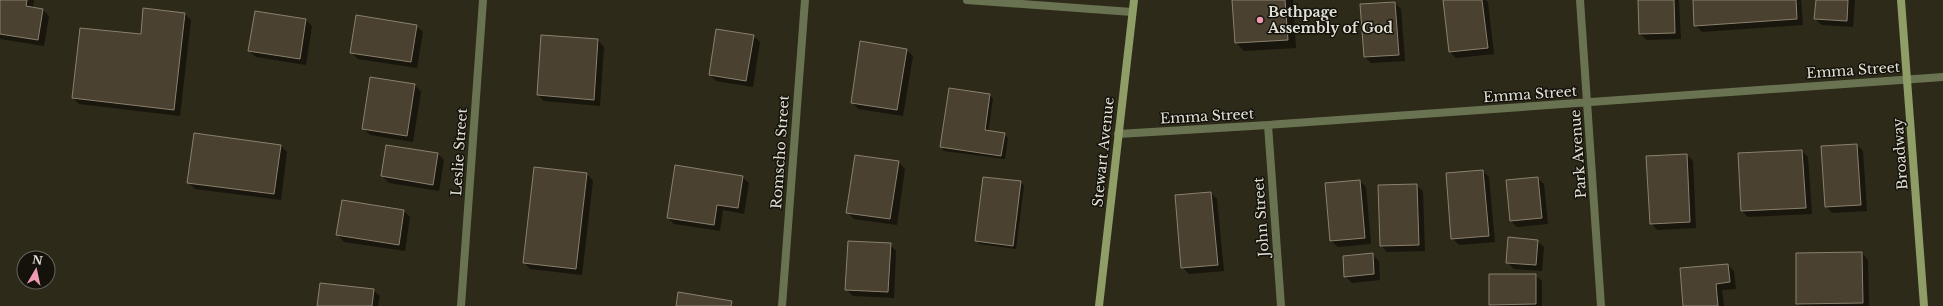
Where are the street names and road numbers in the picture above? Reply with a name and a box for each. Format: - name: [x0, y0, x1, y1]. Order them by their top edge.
- street label: Emma Street: [1806, 58, 1901, 82]
- street label: Emma Street: [1483, 82, 1578, 106]
- street label: Romscho Street: [767, 94, 793, 209]
- street label: Stewart Avenue: [1088, 96, 1118, 208]
- street label: Emma Street: [1160, 105, 1255, 127]
- street label: Leslie Street: [447, 107, 471, 197]
- street label: Park Avenue: [1566, 109, 1590, 199]
- street label: Broadway: [1889, 118, 1911, 190]
- street label: John Street: [1249, 176, 1273, 259]

